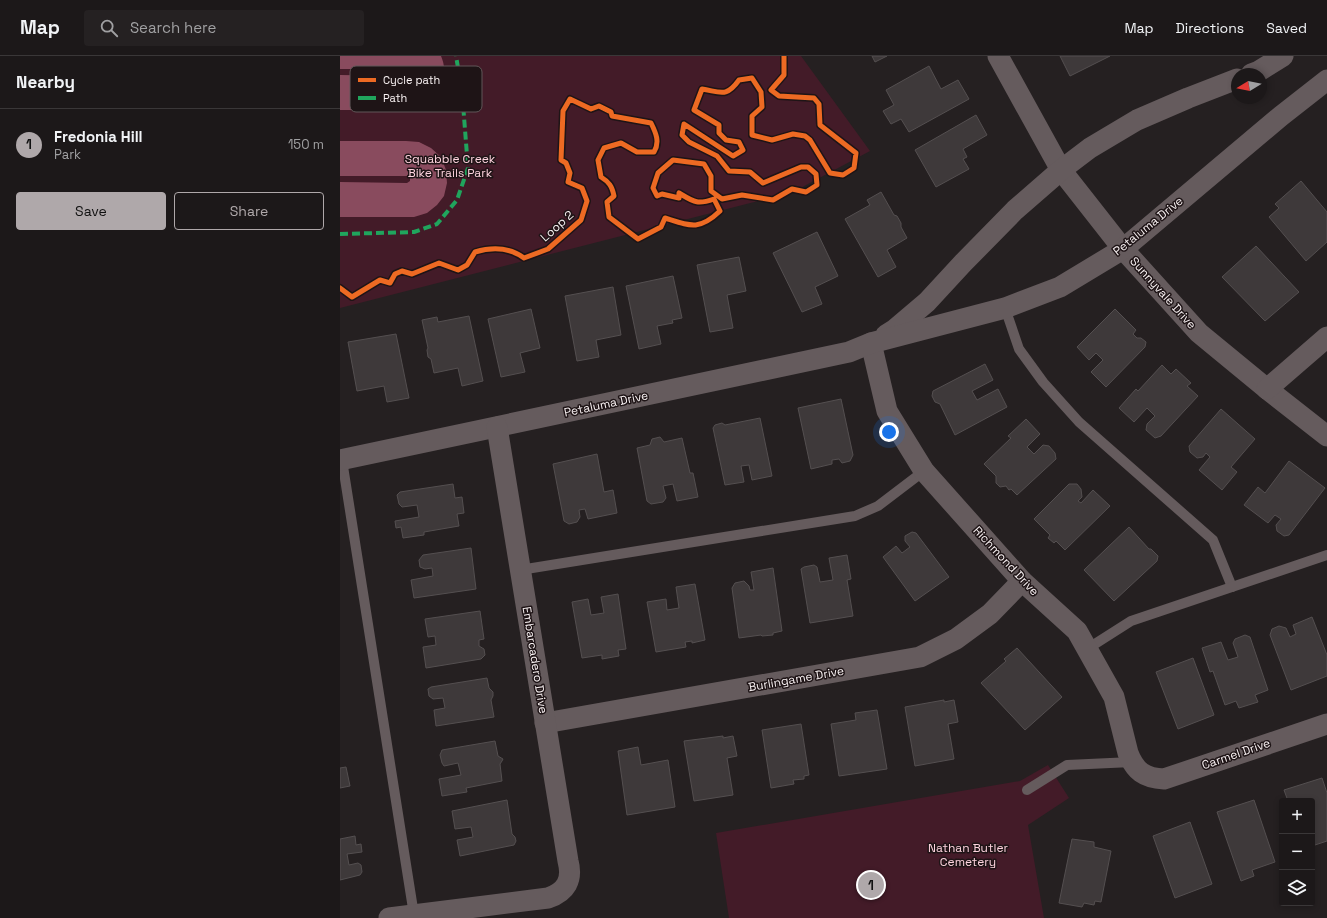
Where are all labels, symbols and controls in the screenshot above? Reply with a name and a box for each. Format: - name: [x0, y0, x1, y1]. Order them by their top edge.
- search box: [84, 10, 364, 46]
- text: Map: [20, 15, 60, 40]
- icon: search: [98, 17, 120, 39]
- text: Search here: [130, 18, 216, 37]
- text: Map: [1124, 19, 1154, 37]
- text: Directions: [1176, 19, 1244, 37]
- text: Saved: [1266, 19, 1307, 37]
- legend: [350, 66, 482, 112]
- north arrow: [1231, 68, 1267, 104]
- text: Nearby: [16, 71, 75, 93]
- text: Cycle path: [383, 73, 440, 87]
- text: Path: [383, 91, 407, 105]
- text: Fredonia Hill: [54, 127, 143, 146]
- text: 1: [26, 136, 32, 153]
- text: 150 m: [288, 136, 324, 153]
- text: Park: [54, 146, 81, 163]
- park label: Squabble Creek Bike Trails Park: [405, 151, 496, 181]
- button: Save: [16, 192, 166, 230]
- button: Share: [174, 192, 324, 230]
- street label: Petaluma Drive: [1110, 193, 1186, 259]
- street label: Loop 2: [537, 207, 577, 245]
- street label: Sunnyvale Drive: [1126, 254, 1200, 332]
- street label: Petaluma Drive: [562, 387, 650, 421]
- your location: [879, 422, 899, 442]
- street label: Richmond Drive: [970, 523, 1042, 599]
- street label: Embarcadero Drive: [519, 605, 551, 715]
- street label: Burlingame Drive: [747, 663, 845, 695]
- street label: Carmel Drive: [1200, 735, 1272, 773]
- map controls: [1279, 798, 1315, 906]
- button: +: [1279, 798, 1315, 834]
- button: −: [1279, 834, 1315, 870]
- park label: Nathan Butler Cemetery: [928, 840, 1009, 870]
- pin: 1: [858, 870, 884, 900]
- button: layers: [1279, 870, 1315, 906]

